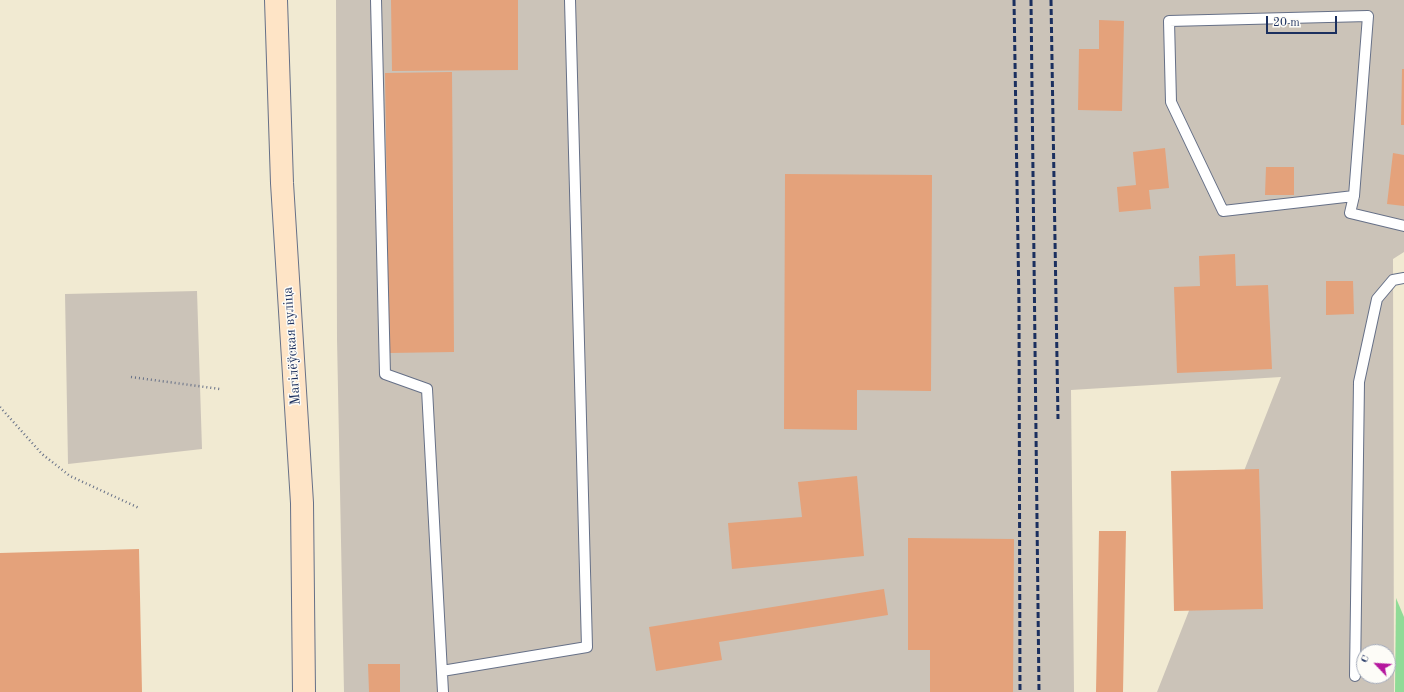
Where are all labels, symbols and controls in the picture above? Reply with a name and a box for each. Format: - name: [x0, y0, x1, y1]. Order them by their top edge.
- scale bar: [1268, 8, 1339, 34]
- text: 20 m: [1273, 17, 1300, 29]
- street label: Магілёўская вуліца: [279, 286, 305, 406]
- north arrow: [1356, 644, 1396, 684]
- text: С: [1359, 654, 1372, 665]

